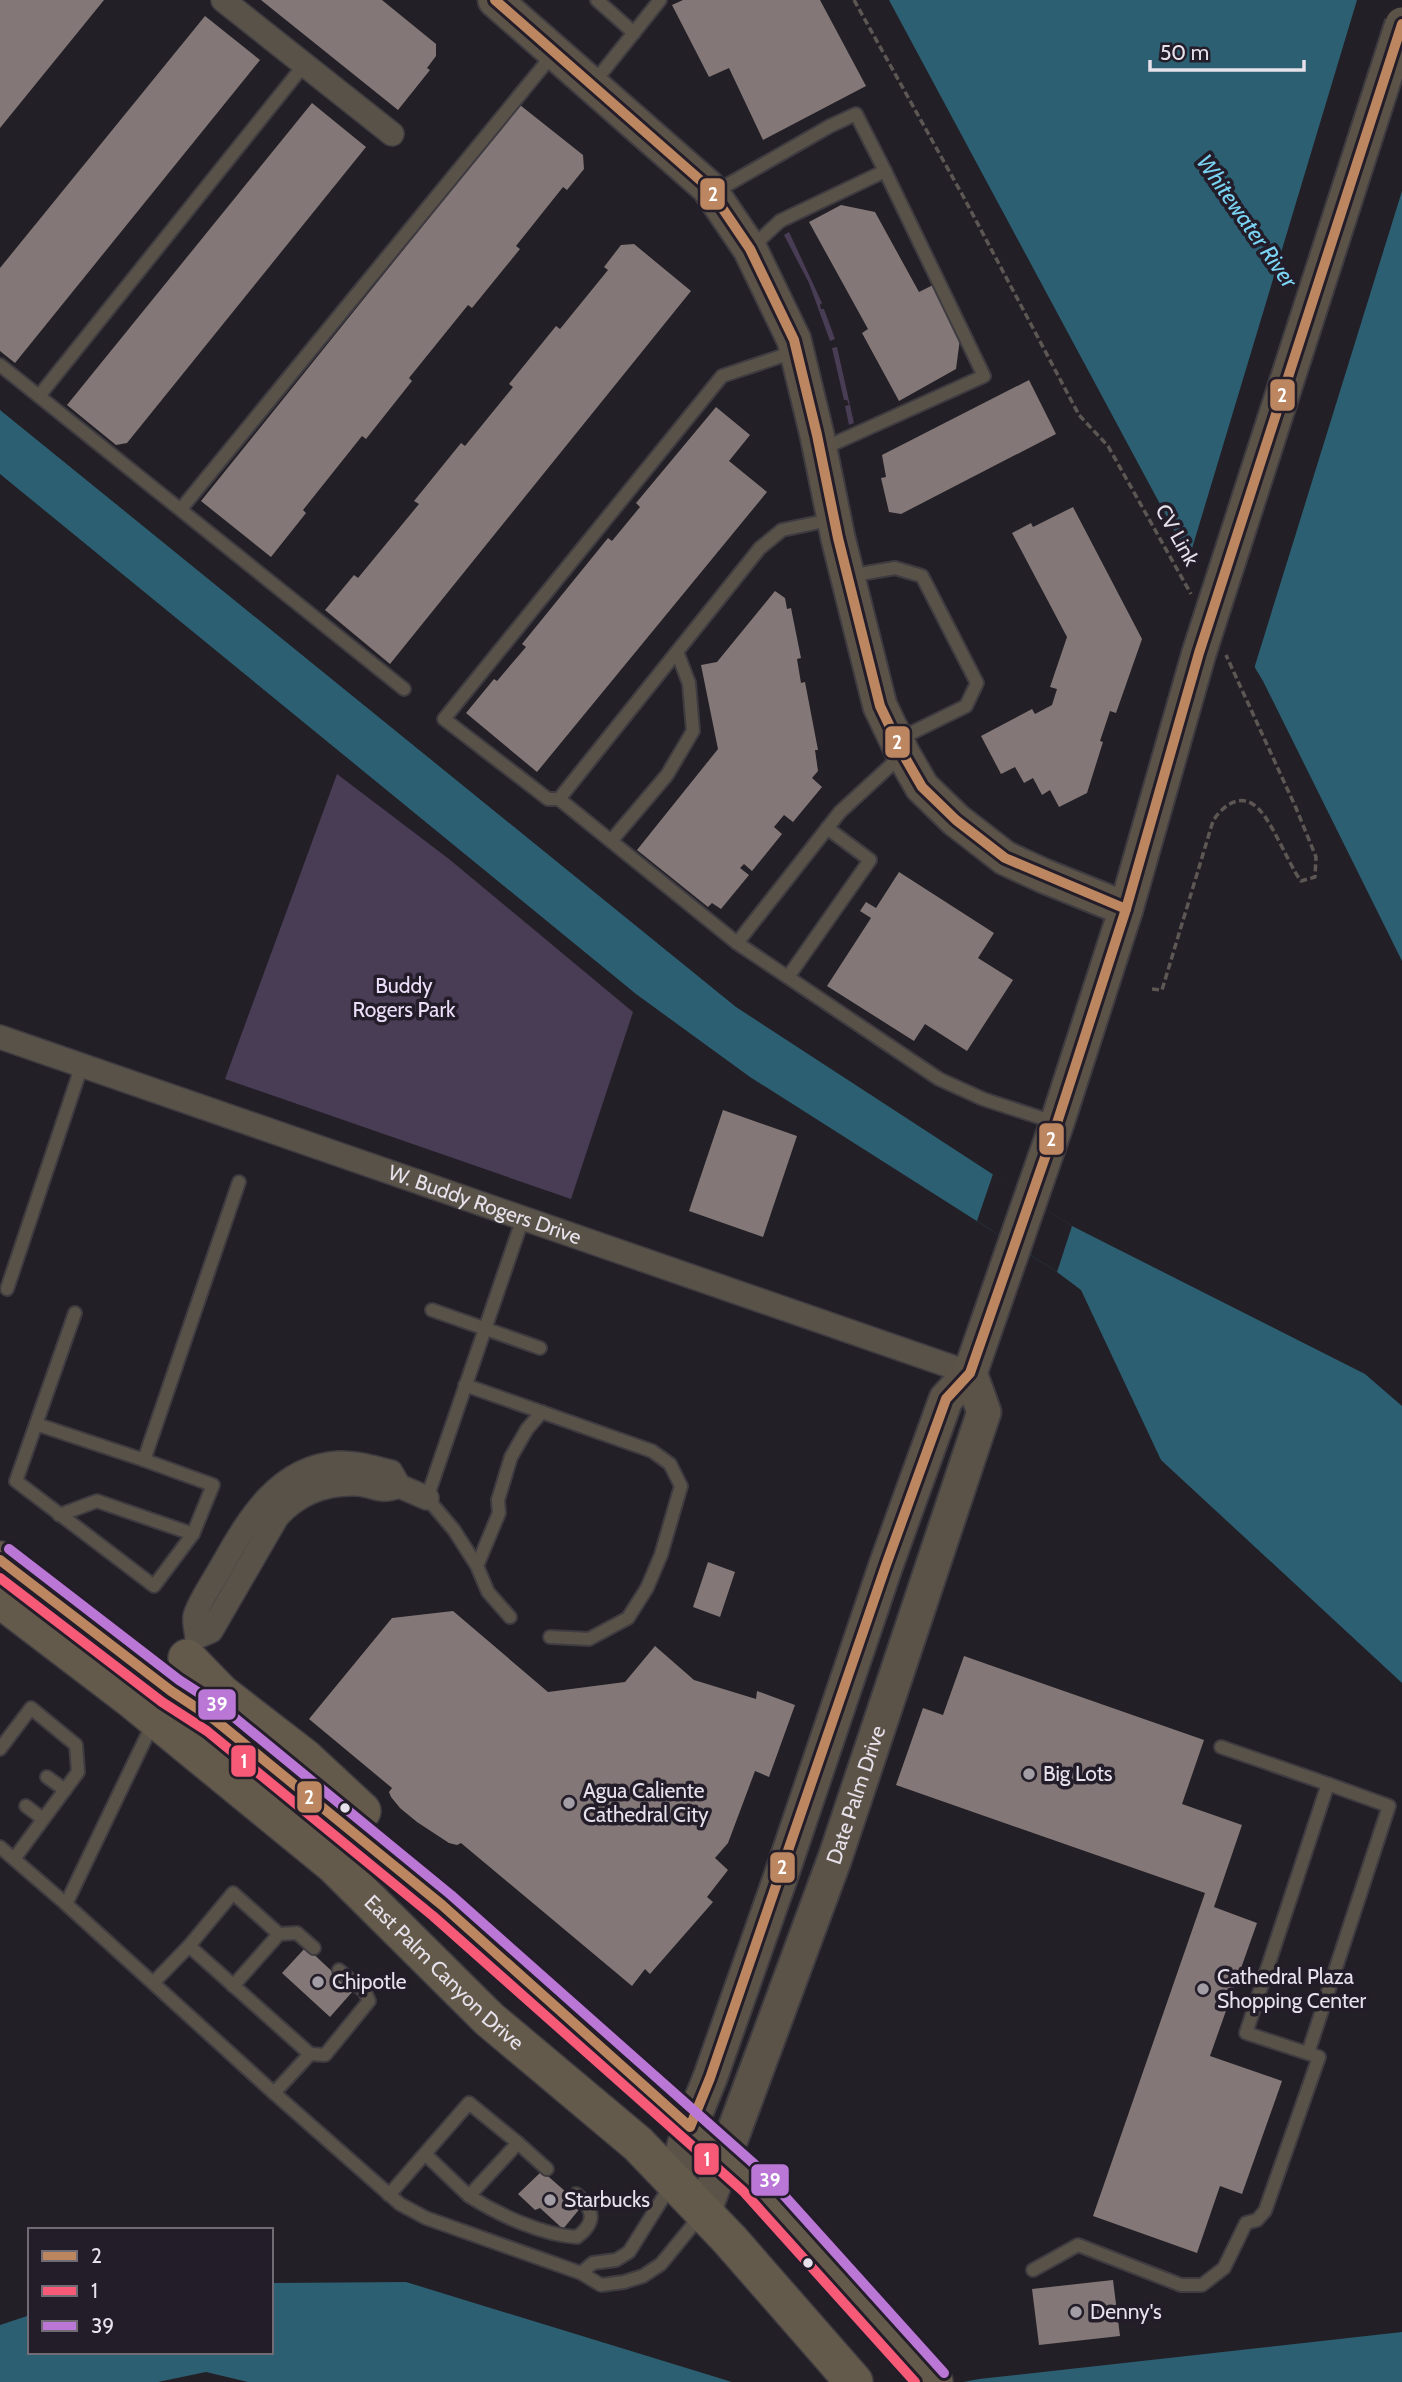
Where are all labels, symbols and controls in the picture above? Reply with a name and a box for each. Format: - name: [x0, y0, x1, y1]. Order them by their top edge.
- scale bar: [1150, 28, 1304, 72]
- text: 50 m: [1160, 40, 1209, 65]
- water label: Whitewater River: [1191, 149, 1304, 294]
- line badge: 2: [699, 177, 726, 211]
- text: 2: [708, 183, 718, 206]
- line badge: 2: [1269, 378, 1296, 412]
- text: 2: [1277, 384, 1287, 407]
- street label: CV Link: [1150, 500, 1205, 570]
- line badge: 2: [884, 725, 911, 759]
- text: 2: [892, 731, 902, 754]
- park label: Buddy Rogers Park: [353, 973, 456, 1022]
- line badge: 2: [1038, 1122, 1065, 1156]
- text: 2: [1046, 1128, 1056, 1151]
- street label: W. Buddy Rogers Drive: [385, 1159, 585, 1250]
- line badge: 39: [197, 1688, 237, 1721]
- text: 39: [207, 1693, 227, 1716]
- street label: Date Palm Drive: [821, 1722, 890, 1867]
- line badge: 1: [230, 1744, 257, 1778]
- text: 1: [240, 1750, 248, 1773]
- place label: Big Lots: [1043, 1761, 1113, 1786]
- marker: Big Lots: [1021, 1766, 1037, 1782]
- place label: Agua Caliente Cathedral City: [583, 1778, 709, 1827]
- line badge: 2: [296, 1780, 323, 1814]
- text: 2: [304, 1786, 314, 1809]
- marker: Agua Caliente Cathedral City: [561, 1795, 577, 1811]
- unlabelled marker: [338, 1801, 352, 1815]
- line badge: 2: [769, 1851, 796, 1884]
- text: 2: [777, 1856, 787, 1879]
- street label: East Palm Canyon Drive: [359, 1889, 529, 2055]
- place label: Cathedral Plaza Shopping Center: [1217, 1964, 1367, 2013]
- place label: Chipotle: [332, 1969, 407, 1994]
- marker: Chipotle: [310, 1974, 326, 1990]
- marker: Cathedral Plaza Shopping Center: [1195, 1981, 1211, 1997]
- line badge: 1: [693, 2142, 720, 2176]
- text: 1: [703, 2148, 711, 2171]
- line badge: 39: [750, 2163, 790, 2197]
- text: 39: [760, 2169, 780, 2192]
- place label: Starbucks: [564, 2187, 650, 2212]
- marker: Starbucks: [542, 2192, 558, 2208]
- legend: [28, 2228, 273, 2354]
- text: 2: [91, 2243, 102, 2268]
- unlabelled marker: [801, 2256, 815, 2270]
- text: 1: [91, 2278, 98, 2303]
- place label: Denny's: [1090, 2299, 1162, 2324]
- marker: Denny's: [1068, 2304, 1084, 2320]
- text: 39: [91, 2313, 114, 2338]

